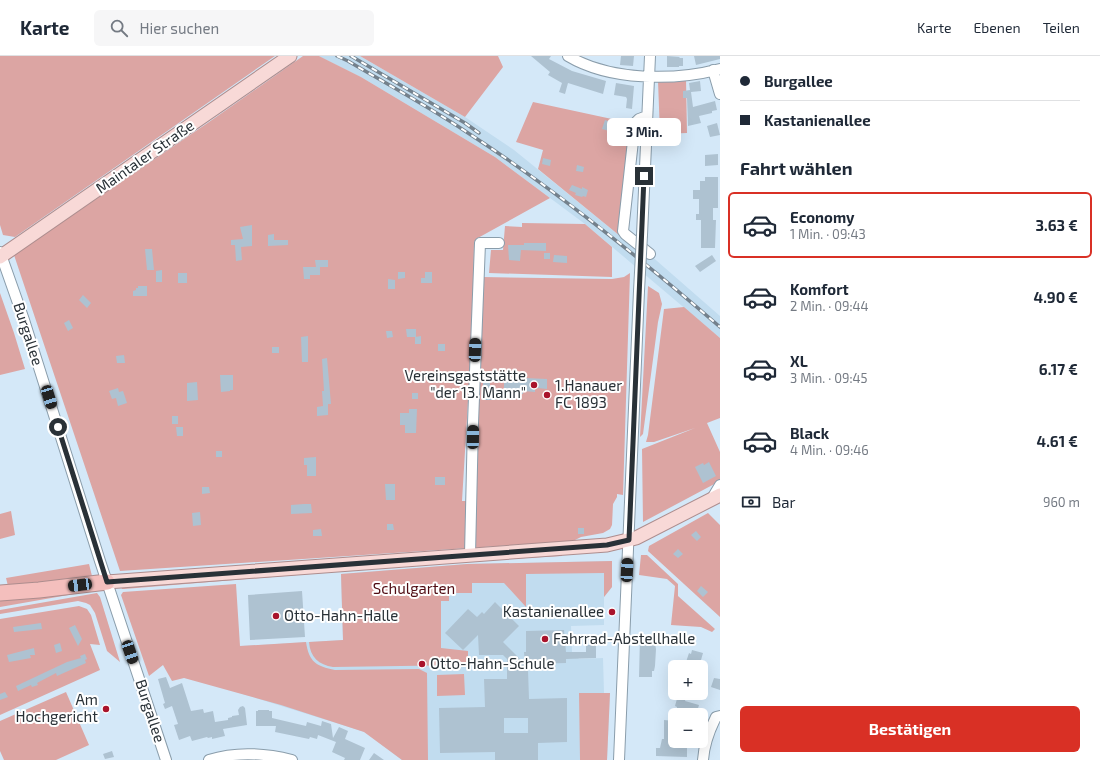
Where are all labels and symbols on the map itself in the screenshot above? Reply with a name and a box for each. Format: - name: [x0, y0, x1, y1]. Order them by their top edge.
- street label: Maintaler Straße: [92, 116, 197, 197]
- callout: 3 Min.: [607, 118, 681, 146]
- route end: [635, 167, 653, 185]
- street label: Burgallee: [10, 300, 48, 368]
- car: [469, 338, 481, 362]
- place label: Vereinsgaststätte "der 13. Mann": [405, 366, 526, 401]
- place label: 1.Hanauer FC 1893: [555, 376, 622, 411]
- marker: Vereinsgaststätte "der 13. Mann": [529, 380, 539, 390]
- car: [40, 384, 58, 410]
- marker: 1.Hanauer FC 1893: [542, 390, 552, 400]
- route start: [49, 418, 67, 436]
- car: [467, 425, 479, 449]
- car: [620, 558, 634, 582]
- car: [67, 578, 93, 592]
- park label: Schulgarten: [373, 579, 455, 597]
- place label: Kastanienallee: [503, 602, 604, 620]
- place label: Otto-Hahn-Halle: [284, 606, 398, 624]
- marker: Kastanienallee: [607, 607, 617, 617]
- marker: Otto-Hahn-Halle: [271, 611, 281, 621]
- place label: Fahrrad-Abstellhalle: [553, 629, 695, 647]
- marker: Fahrrad-Abstellhalle: [540, 634, 550, 644]
- car: [120, 639, 140, 665]
- place label: Otto-Hahn-Schule: [430, 654, 554, 672]
- marker: Otto-Hahn-Schule: [417, 659, 427, 669]
- street label: Burgallee: [132, 677, 170, 745]
- place label: Am Hochgericht: [16, 690, 98, 725]
- marker: Am Hochgericht: [101, 704, 111, 714]

